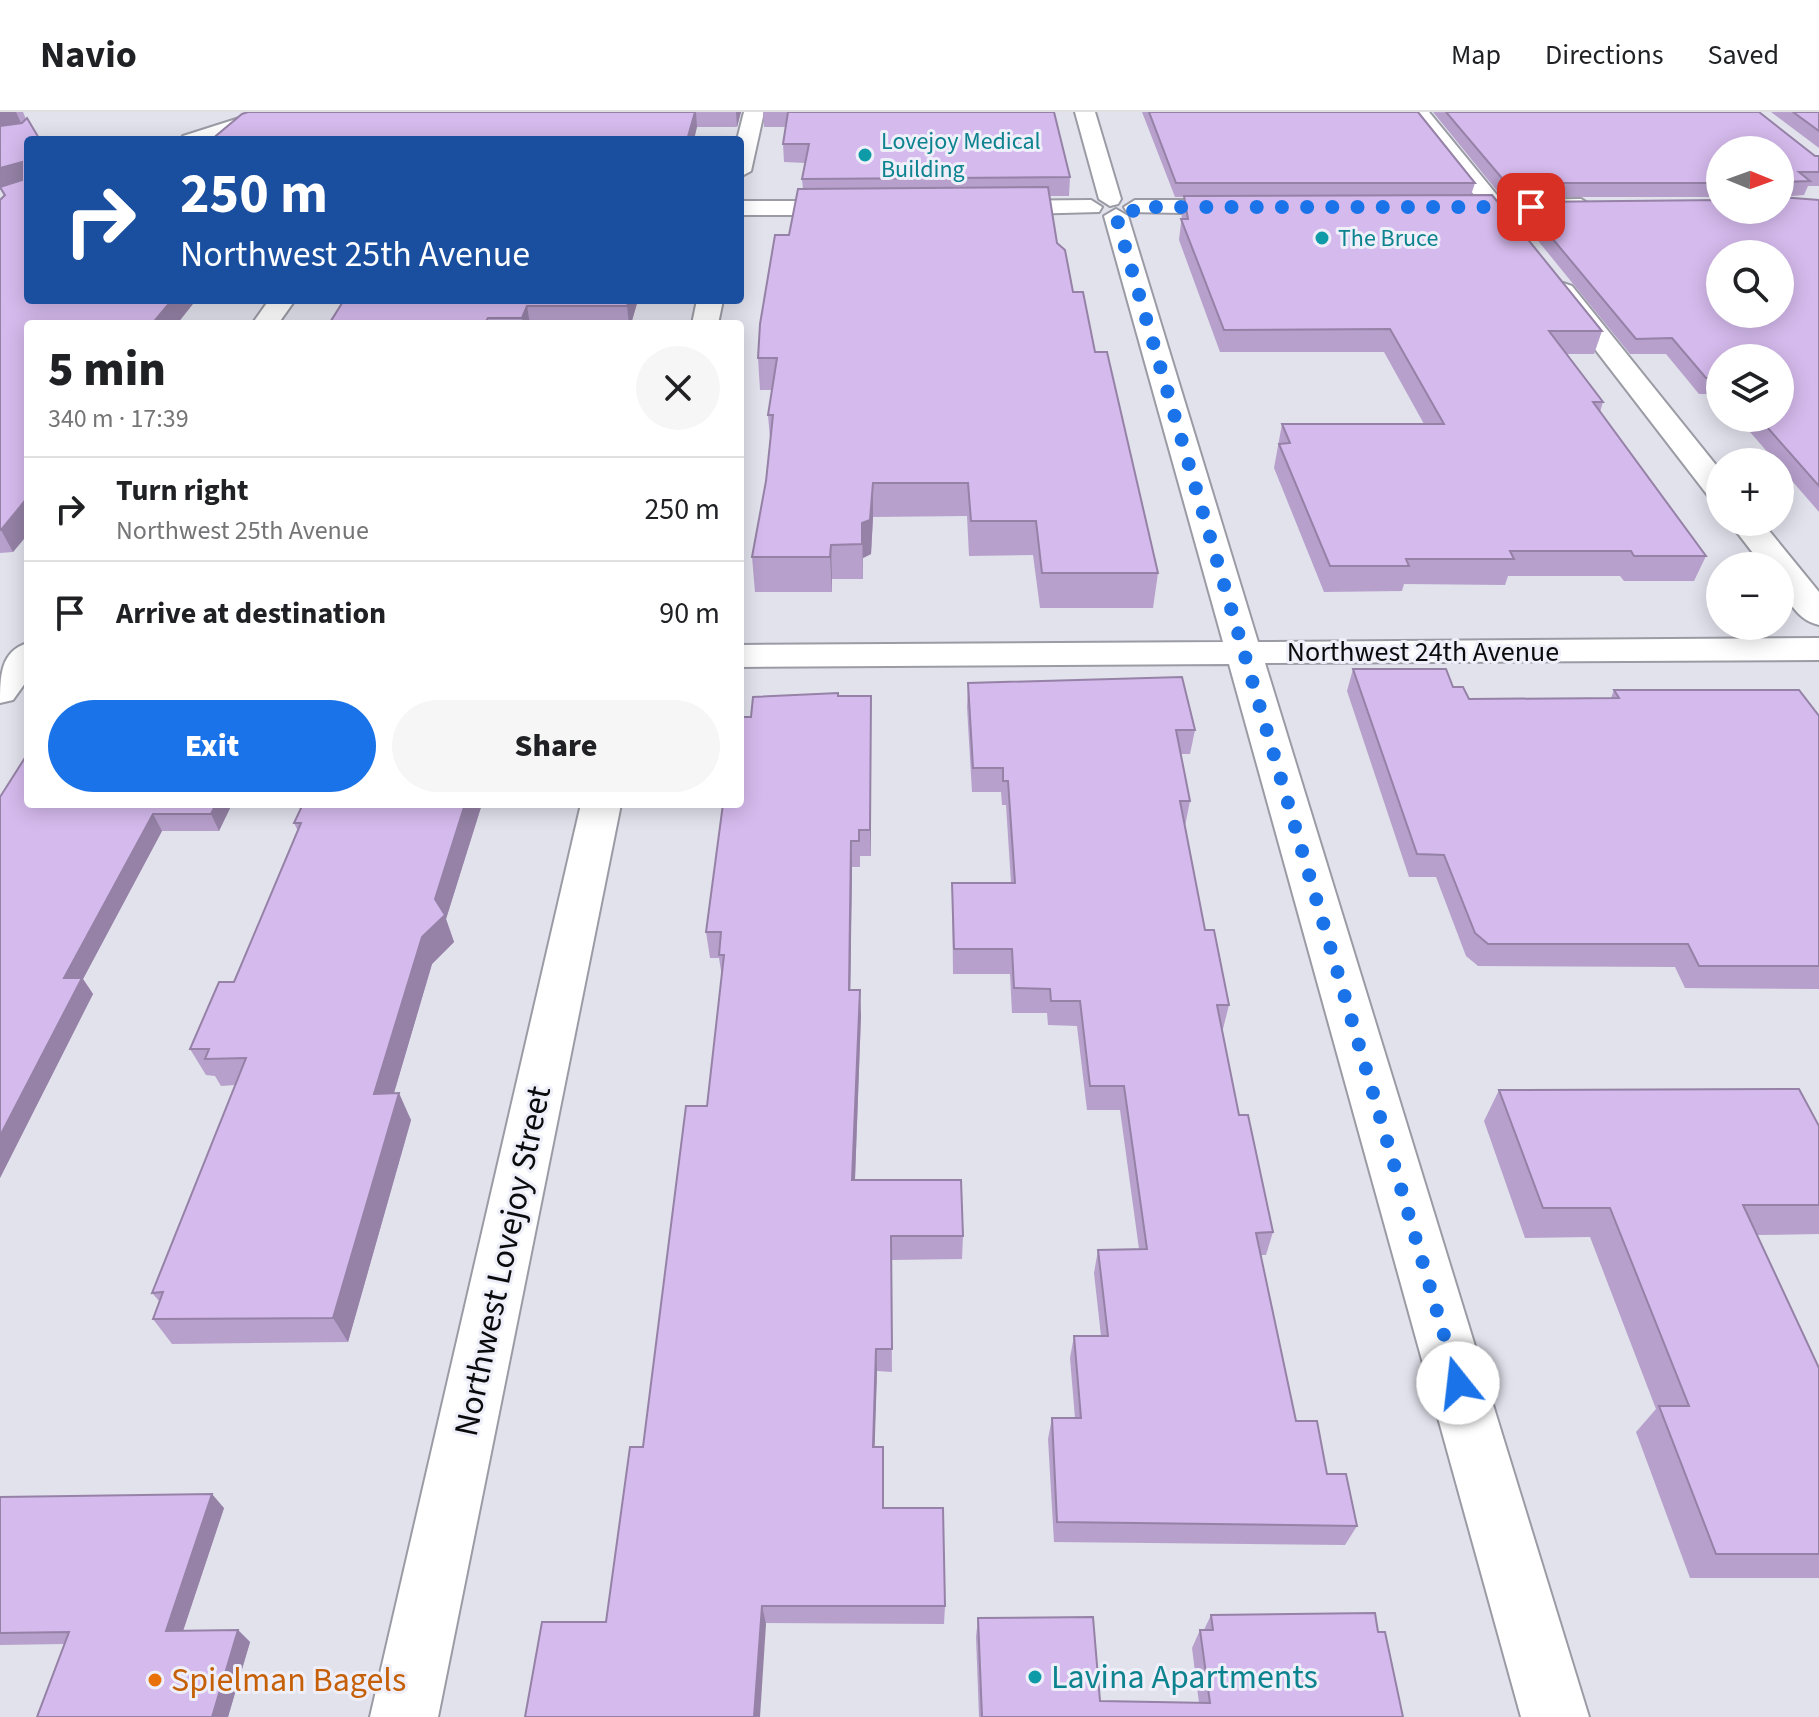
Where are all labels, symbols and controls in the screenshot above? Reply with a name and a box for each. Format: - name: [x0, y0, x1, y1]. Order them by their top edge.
- text: Navio: [40, 28, 137, 82]
- text: Map: [1451, 35, 1501, 75]
- text: Directions: [1545, 35, 1664, 75]
- text: Saved: [1708, 35, 1779, 75]
- place label: Lovejoy Medical Building: [881, 124, 1041, 187]
- north arrow: [1706, 136, 1794, 224]
- map controls: [1706, 136, 1794, 640]
- marker: Lovejoy Medical Building: [856, 146, 874, 164]
- text: 250 m: [180, 155, 328, 234]
- icon: right: [48, 168, 152, 272]
- pin: [1497, 173, 1565, 241]
- icon: arrive: [1509, 185, 1553, 229]
- place label: The Bruce: [1338, 221, 1438, 256]
- text: Northwest 25th Avenue: [180, 229, 530, 280]
- marker: The Bruce: [1313, 229, 1331, 247]
- button: search: [1706, 240, 1794, 328]
- text: 5 min: [48, 336, 166, 404]
- button: layers: [1706, 344, 1794, 432]
- button: close: [636, 346, 720, 430]
- text: 340 m · 17:39: [48, 400, 189, 437]
- button: +: [1706, 448, 1794, 536]
- text: Turn right: [116, 469, 248, 512]
- icon: right: [48, 487, 92, 531]
- text: 250 m: [644, 488, 720, 531]
- text: Northwest 25th Avenue: [116, 512, 369, 549]
- button: −: [1706, 552, 1794, 640]
- icon: arrive: [48, 591, 92, 635]
- text: Arrive at destination: [116, 592, 386, 635]
- text: 90 m: [659, 592, 720, 635]
- street label: Northwest 24th Avenue: [1287, 632, 1559, 672]
- button: Exit: [48, 700, 376, 792]
- button: Share: [392, 700, 720, 792]
- street label: Northwest Lovejoy Street: [442, 1081, 564, 1441]
- position arrow: [1416, 1341, 1500, 1425]
- place label: Lavina Apartments: [1051, 1653, 1318, 1702]
- place label: Spielman Bagels: [171, 1656, 406, 1705]
- marker: Lavina Apartments: [1026, 1668, 1044, 1686]
- marker: Spielman Bagels: [146, 1671, 164, 1689]

